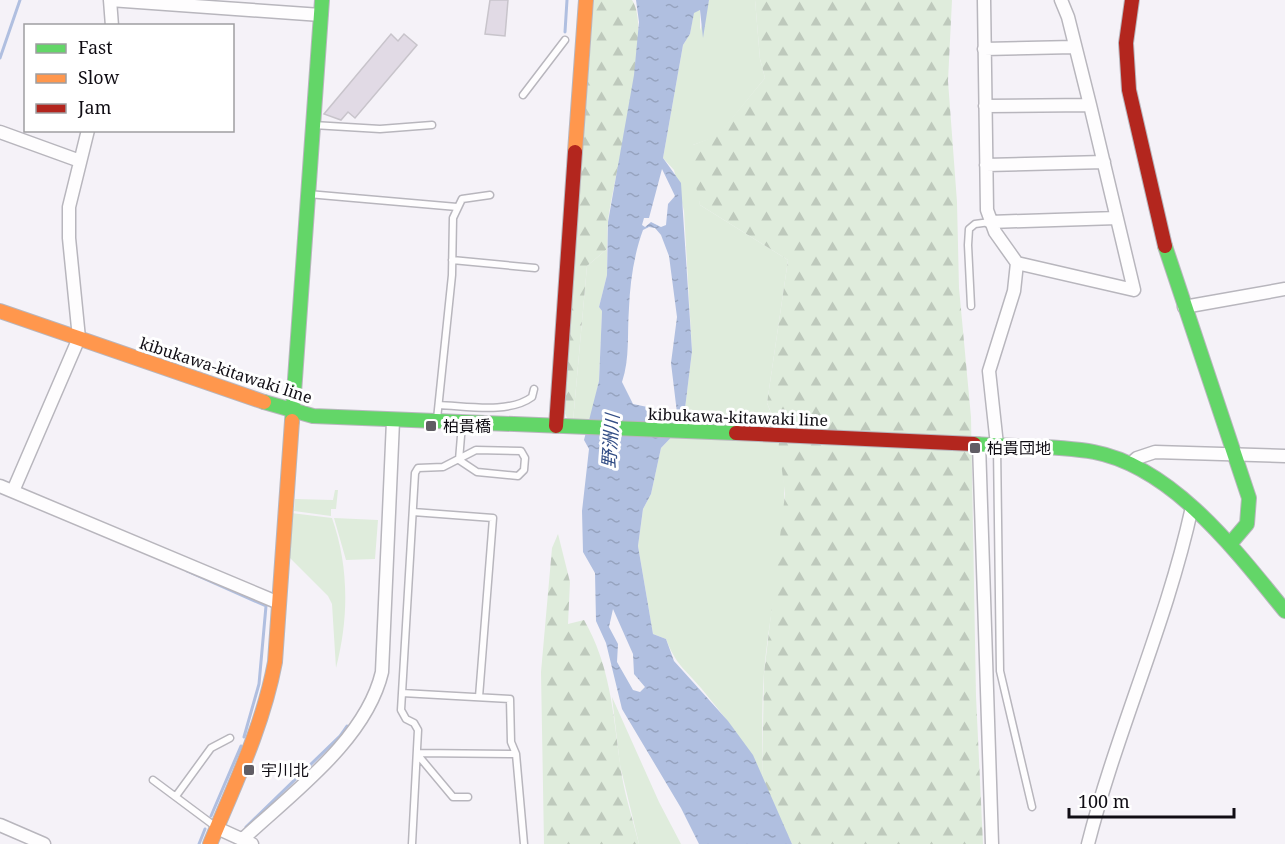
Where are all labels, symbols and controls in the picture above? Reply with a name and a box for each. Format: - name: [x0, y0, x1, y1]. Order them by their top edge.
- legend: [24, 24, 234, 132]
- text: Fast: [78, 35, 113, 59]
- text: Slow: [78, 65, 120, 89]
- text: Jam: [77, 95, 112, 119]
- street label: kibukawa-kitawaki line: [137, 332, 315, 408]
- street label: kibukawa-kitawaki line: [648, 403, 828, 431]
- water label: 野洲川: [596, 411, 624, 469]
- place label: 柏貴橋: [443, 415, 491, 437]
- marker: 柏貴橋: [424, 419, 438, 433]
- place label: 柏貴団地: [987, 437, 1051, 459]
- marker: 柏貴団地: [968, 441, 982, 455]
- place label: 宇川北: [261, 759, 309, 781]
- marker: 宇川北: [242, 763, 256, 777]
- scale bar: [1069, 781, 1234, 819]
- text: 100 m: [1078, 789, 1130, 813]

